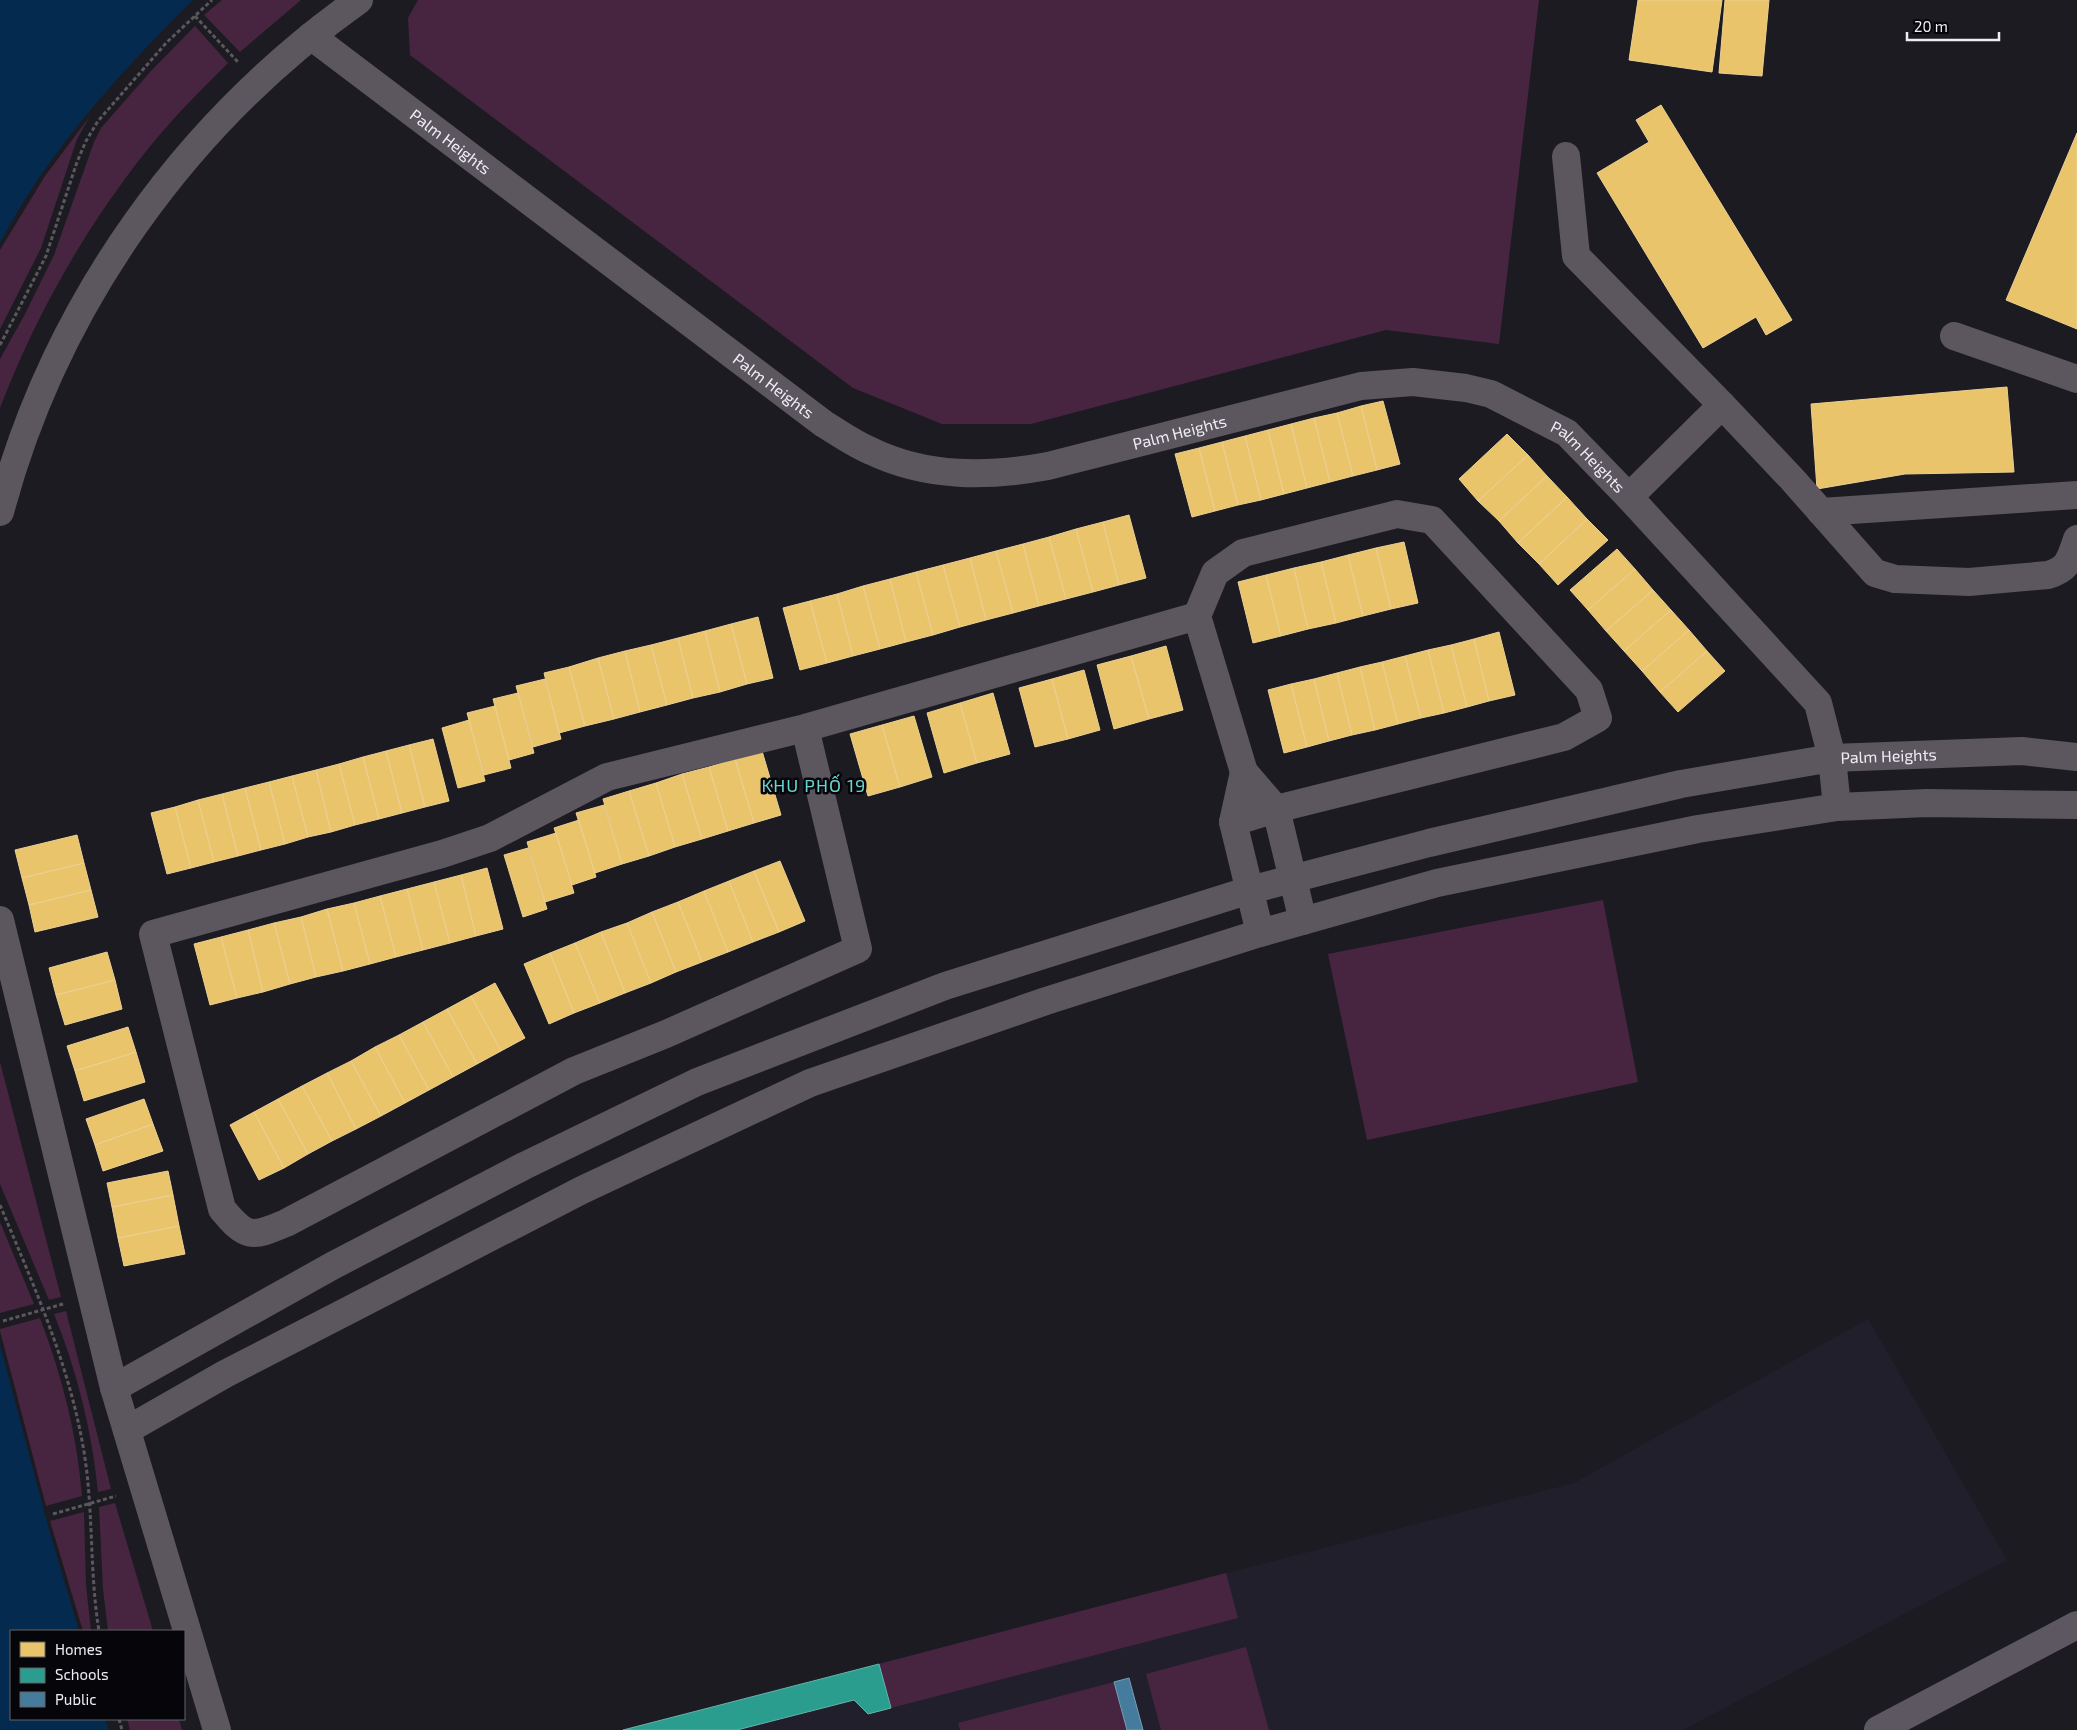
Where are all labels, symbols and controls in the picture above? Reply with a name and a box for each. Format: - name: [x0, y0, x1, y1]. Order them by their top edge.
- scale bar: [1907, 10, 2000, 42]
- text: 20 m: [1914, 17, 1948, 35]
- street label: Palm Heights: [407, 105, 495, 178]
- street label: Palm Heights: [730, 349, 818, 422]
- street label: Palm Heights: [1130, 411, 1229, 453]
- street label: Palm Heights: [1548, 416, 1629, 496]
- street label: Palm Heights: [1840, 744, 1937, 767]
- district label: KHU PHỐ 19: [762, 774, 866, 796]
- legend: [10, 1630, 185, 1720]
- text: Homes: [55, 1640, 102, 1658]
- text: Schools: [55, 1665, 109, 1683]
- text: Public: [55, 1690, 96, 1708]

